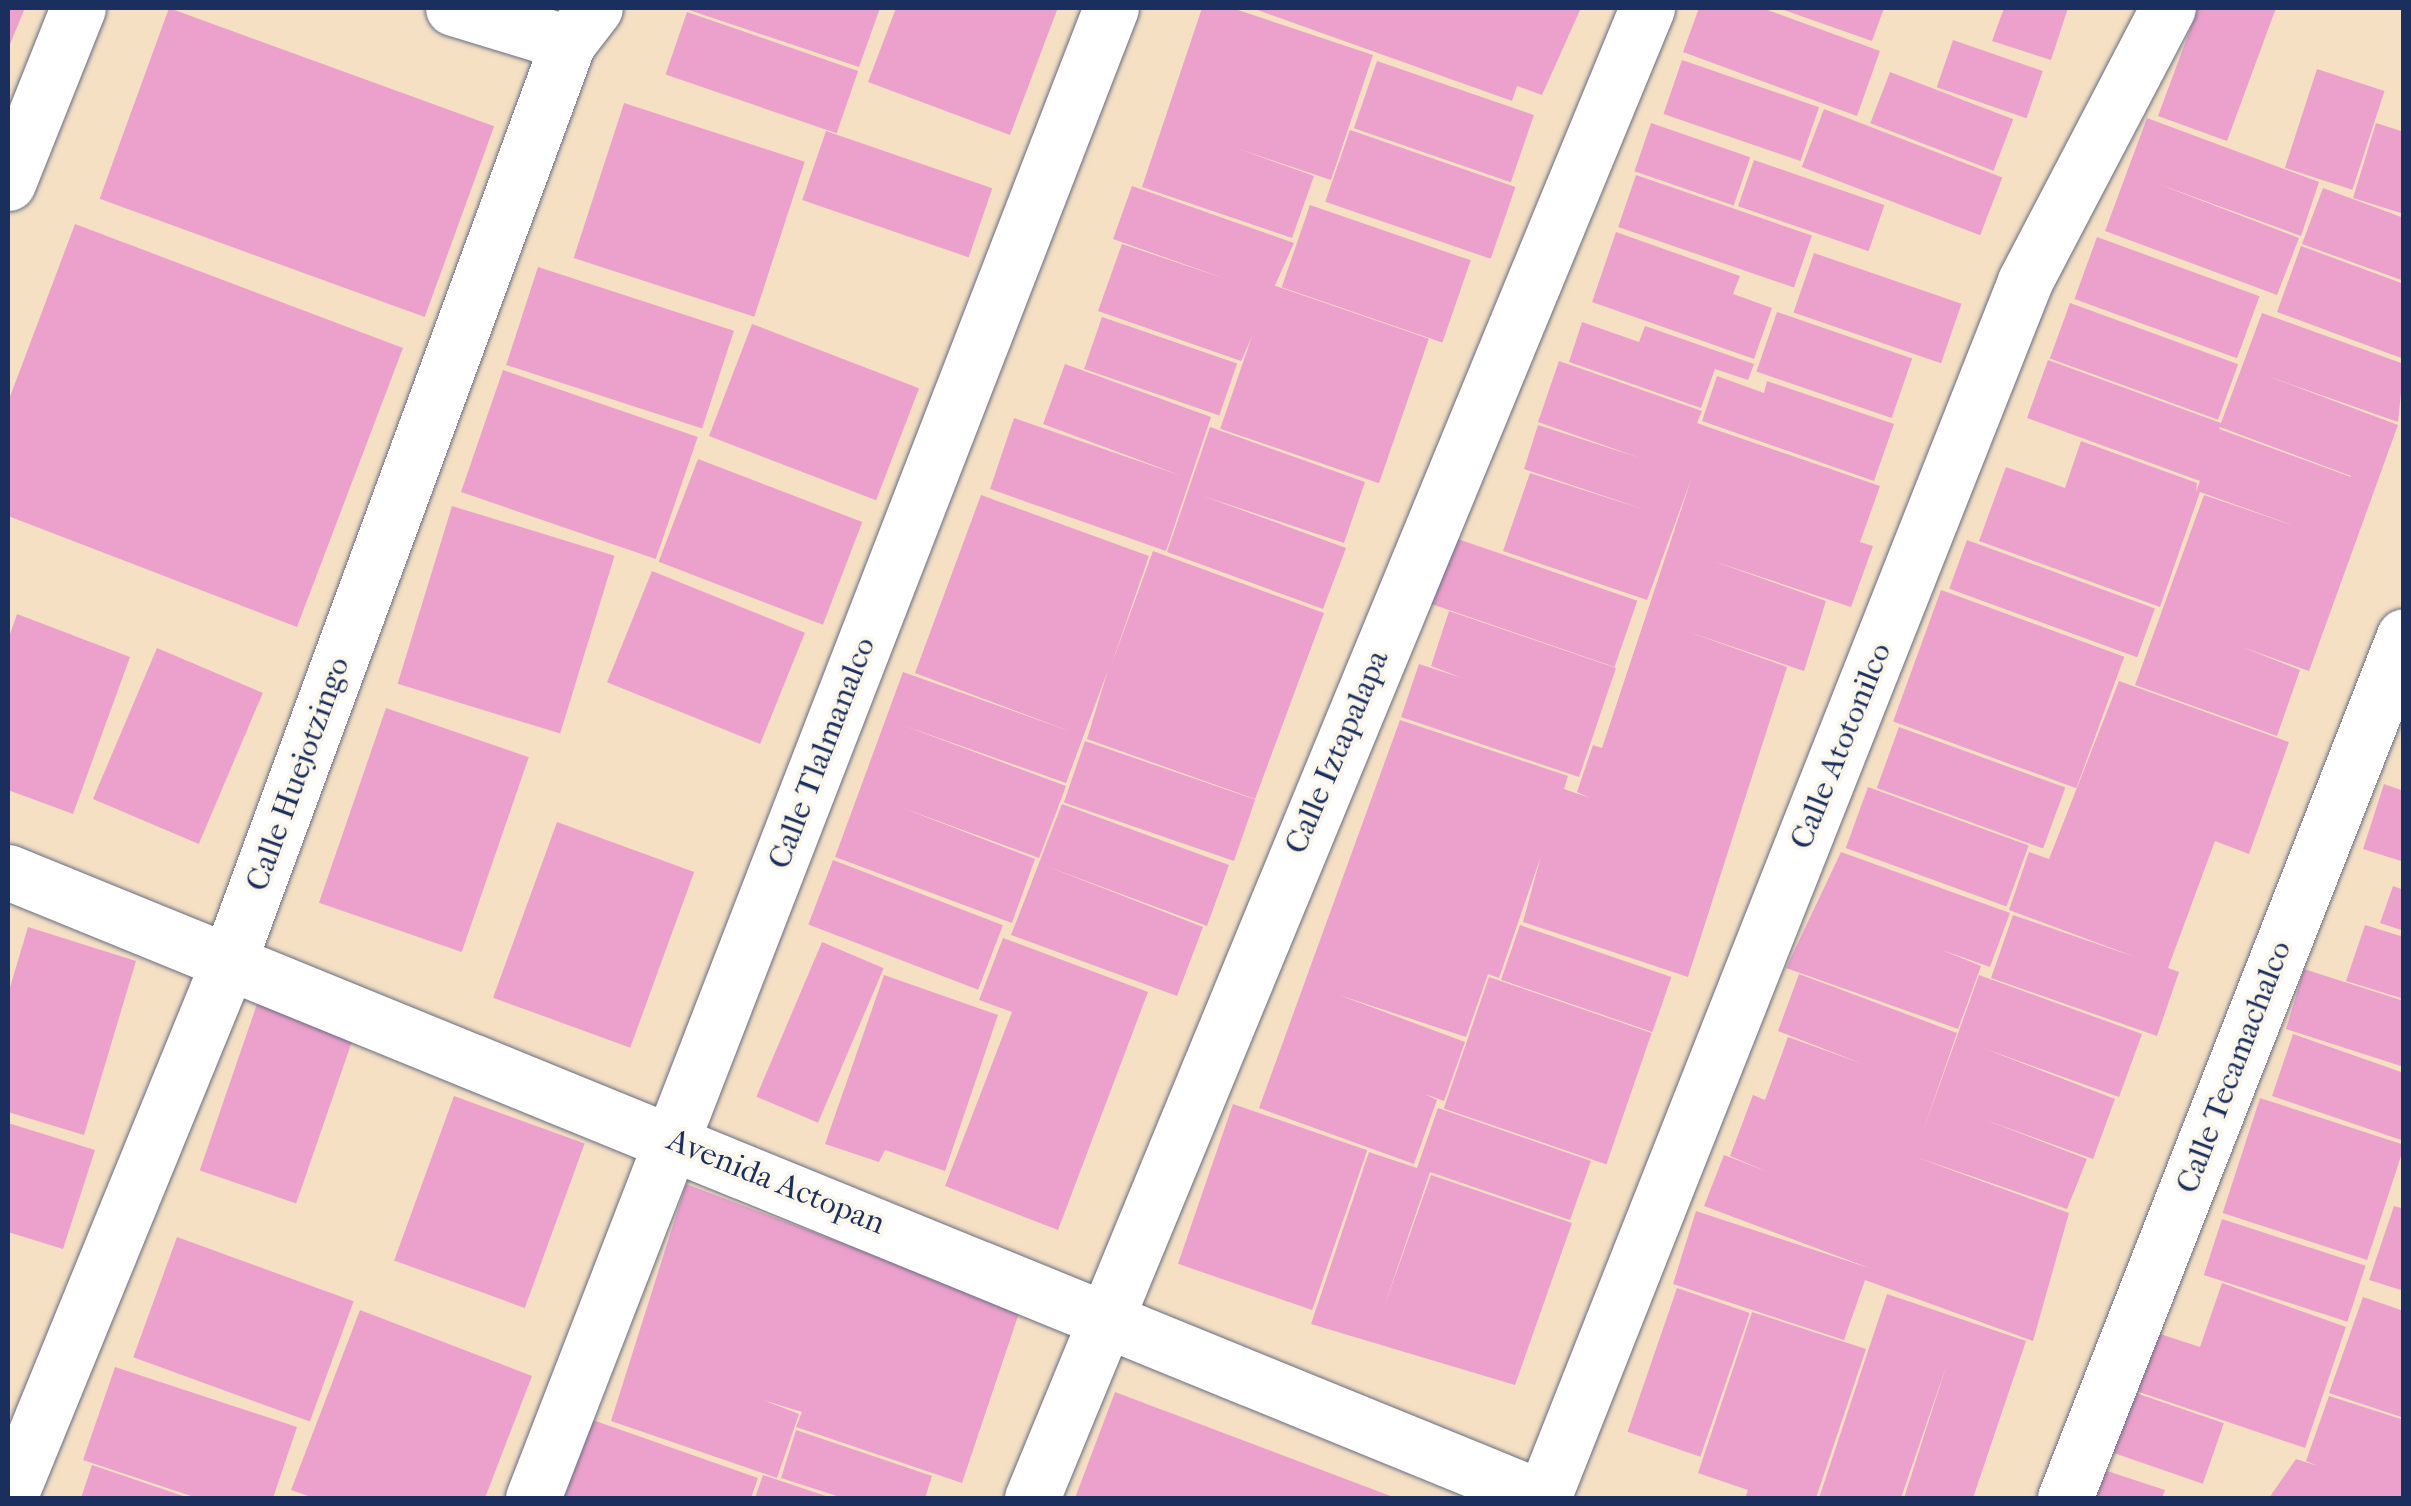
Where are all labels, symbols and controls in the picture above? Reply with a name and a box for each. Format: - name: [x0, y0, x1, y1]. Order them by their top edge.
- street label: Calle Tlalmanalco: [760, 632, 884, 874]
- street label: Calle Atotonilco: [1782, 637, 1900, 855]
- street label: Calle Iztapalapa: [1277, 644, 1397, 860]
- street label: Calle Huejotzingo: [238, 652, 358, 896]
- street label: Calle Tecamachalco: [2168, 935, 2300, 1199]
- street label: Avenida Actopan: [662, 1121, 890, 1243]

